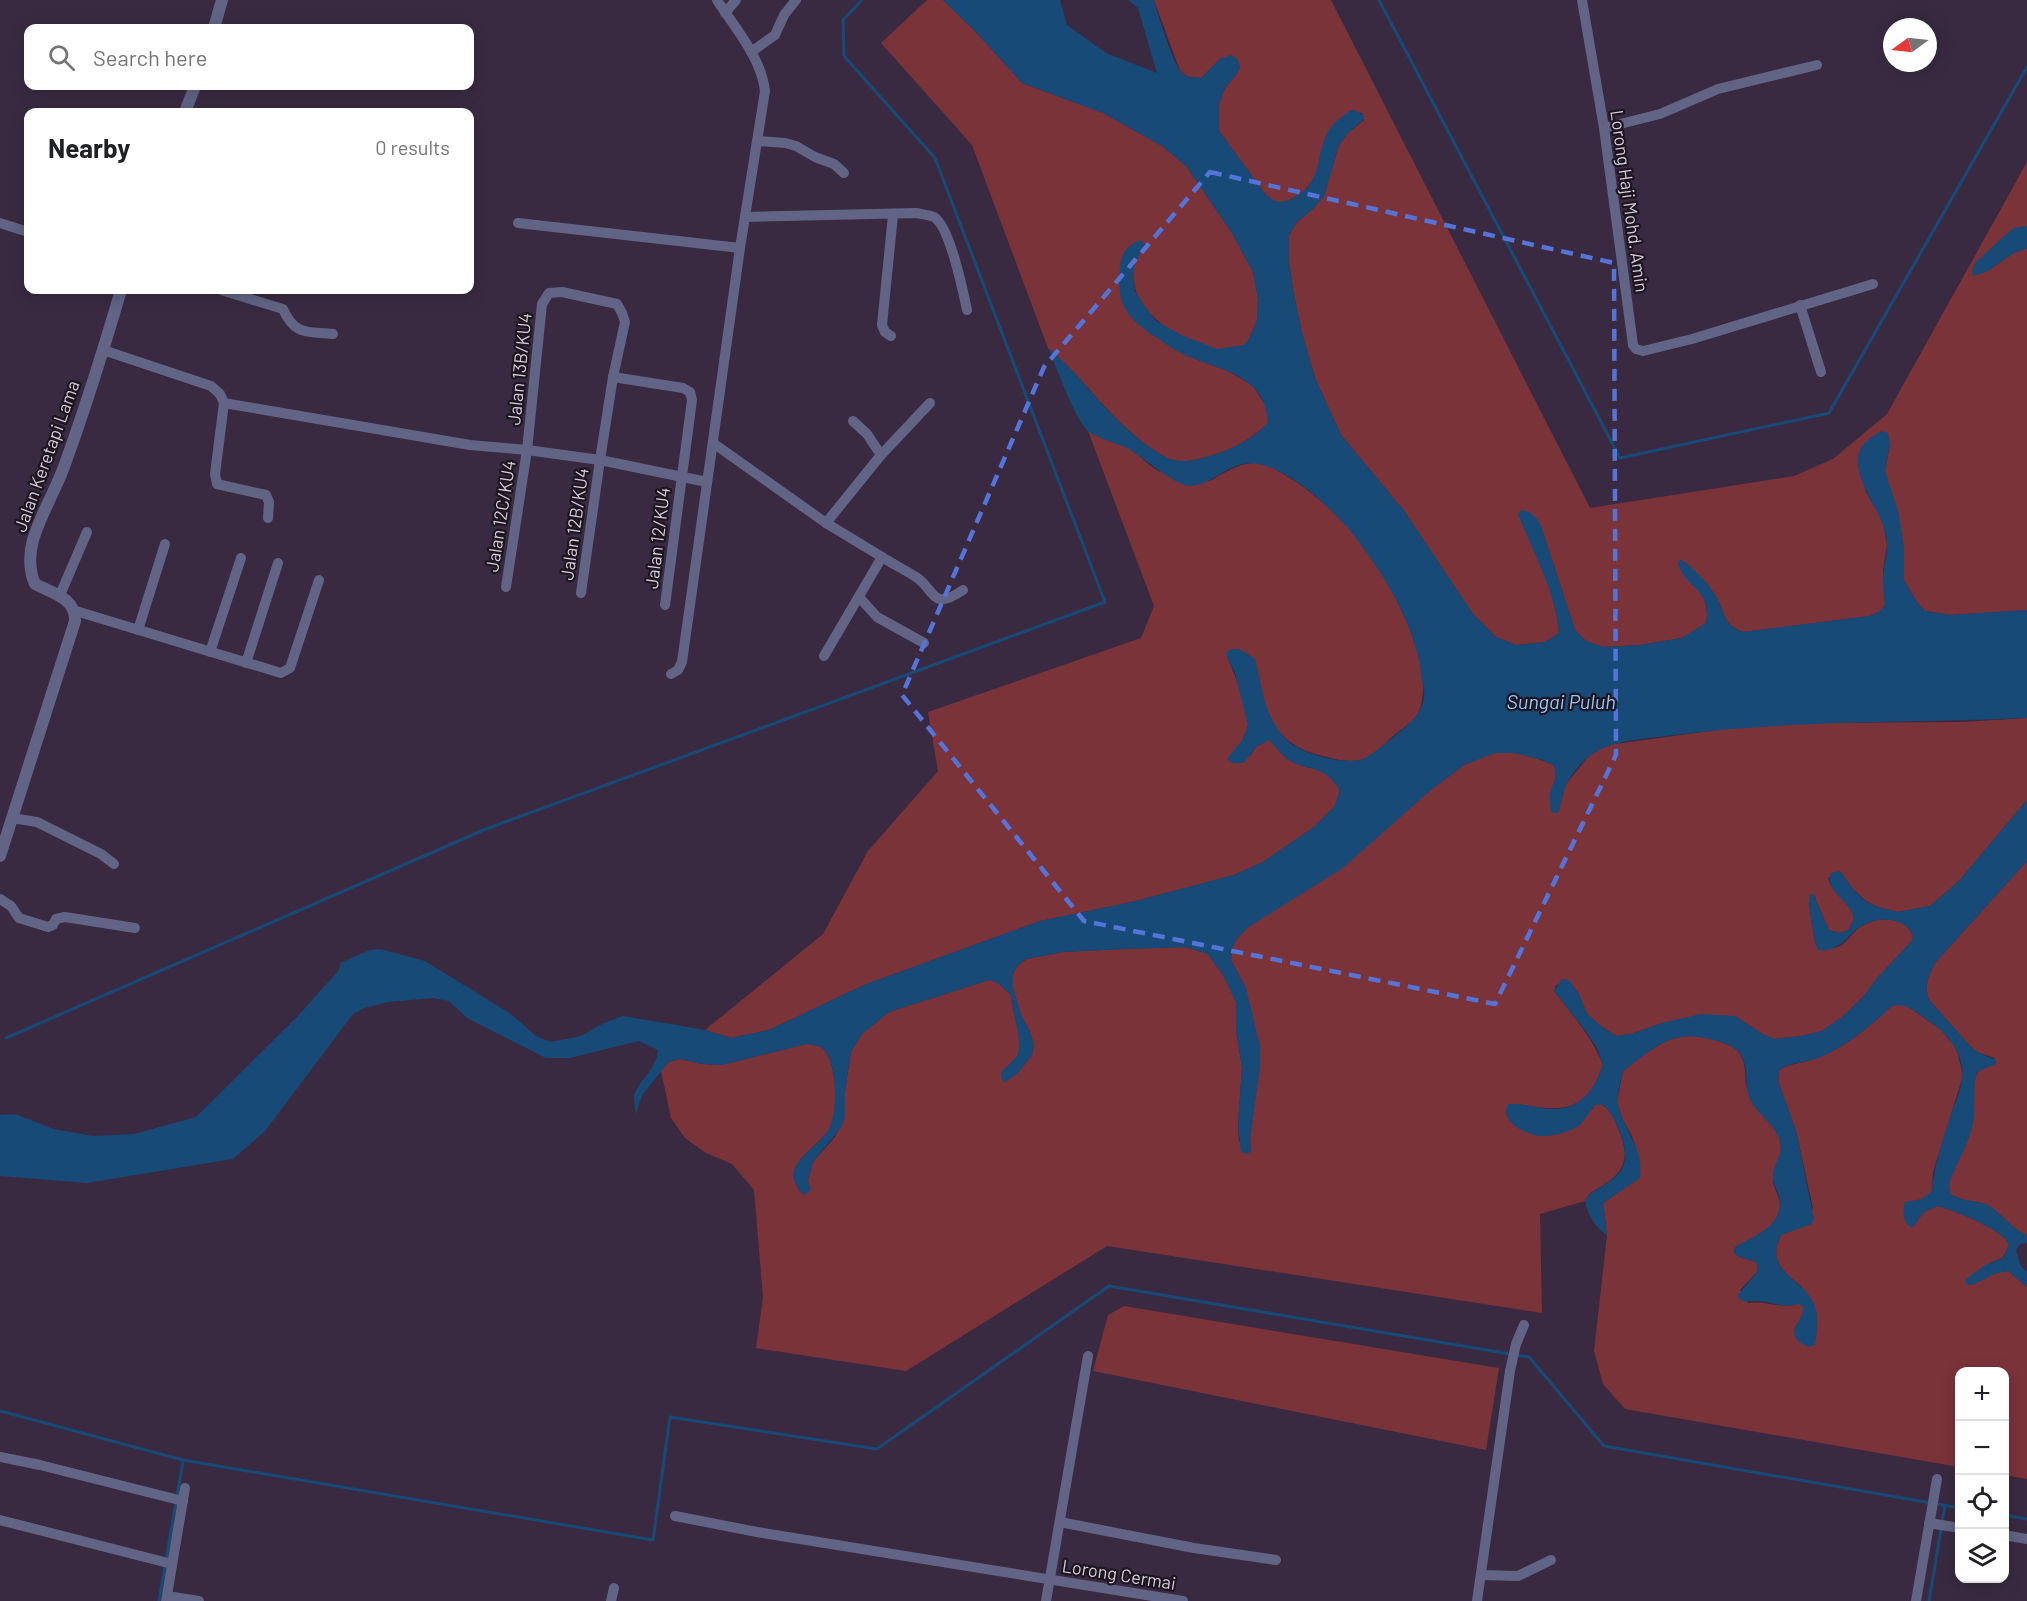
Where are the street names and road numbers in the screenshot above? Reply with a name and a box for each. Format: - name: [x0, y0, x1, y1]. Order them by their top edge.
- street label: Lorong Haji Mohd. Amin: [1606, 109, 1654, 293]
- street label: Jalan 13B/KU4: [502, 312, 536, 426]
- street label: Jalan Keretapi Lama: [8, 377, 84, 535]
- street label: Jalan 12C/KU4: [480, 459, 520, 573]
- street label: Jalan 12B/KU4: [555, 466, 593, 582]
- street label: Jalan 12/KU4: [640, 486, 674, 590]
- street label: Lorong Cermai: [1061, 1554, 1177, 1594]

